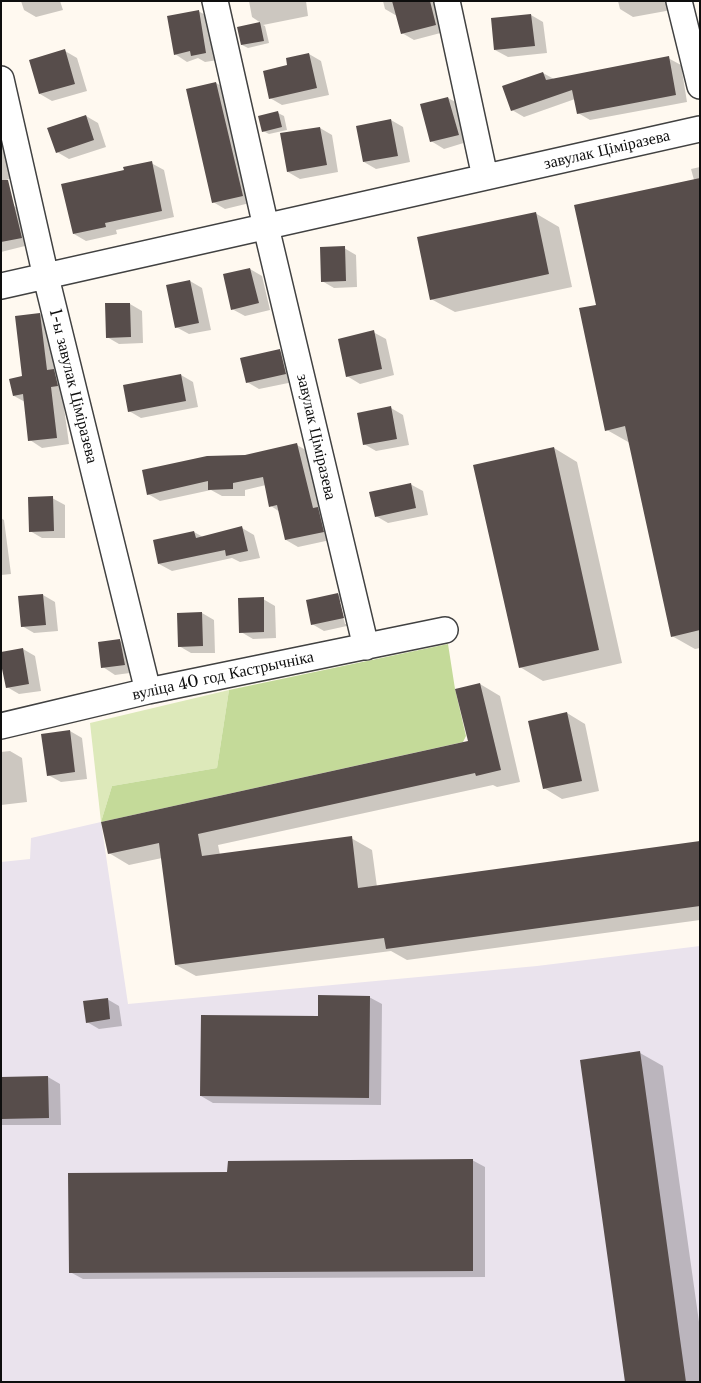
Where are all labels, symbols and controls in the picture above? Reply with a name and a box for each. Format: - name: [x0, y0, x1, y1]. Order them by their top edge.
- street label: завулак Ціміразева: [542, 126, 672, 174]
- street label: 1-ы завулак Ціміразева: [45, 307, 101, 465]
- street label: завулак Ціміразева: [292, 372, 340, 502]
- street label: вуліца 40 год Кастрычніка: [130, 647, 316, 705]

